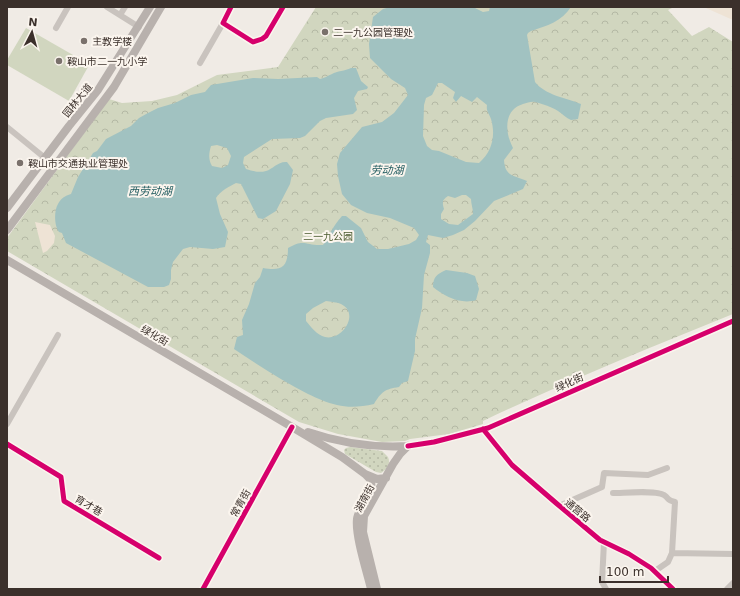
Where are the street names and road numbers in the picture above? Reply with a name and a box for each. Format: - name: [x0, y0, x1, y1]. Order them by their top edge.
- street label: 园林大道: [61, 81, 94, 119]
- street label: 绿化街: [139, 323, 170, 348]
- street label: 绿化街: [553, 371, 585, 394]
- street label: 湖南街: [353, 482, 376, 514]
- street label: 常青街: [228, 487, 253, 519]
- street label: 育才巷: [73, 493, 104, 518]
- street label: 通营路: [563, 497, 593, 524]

